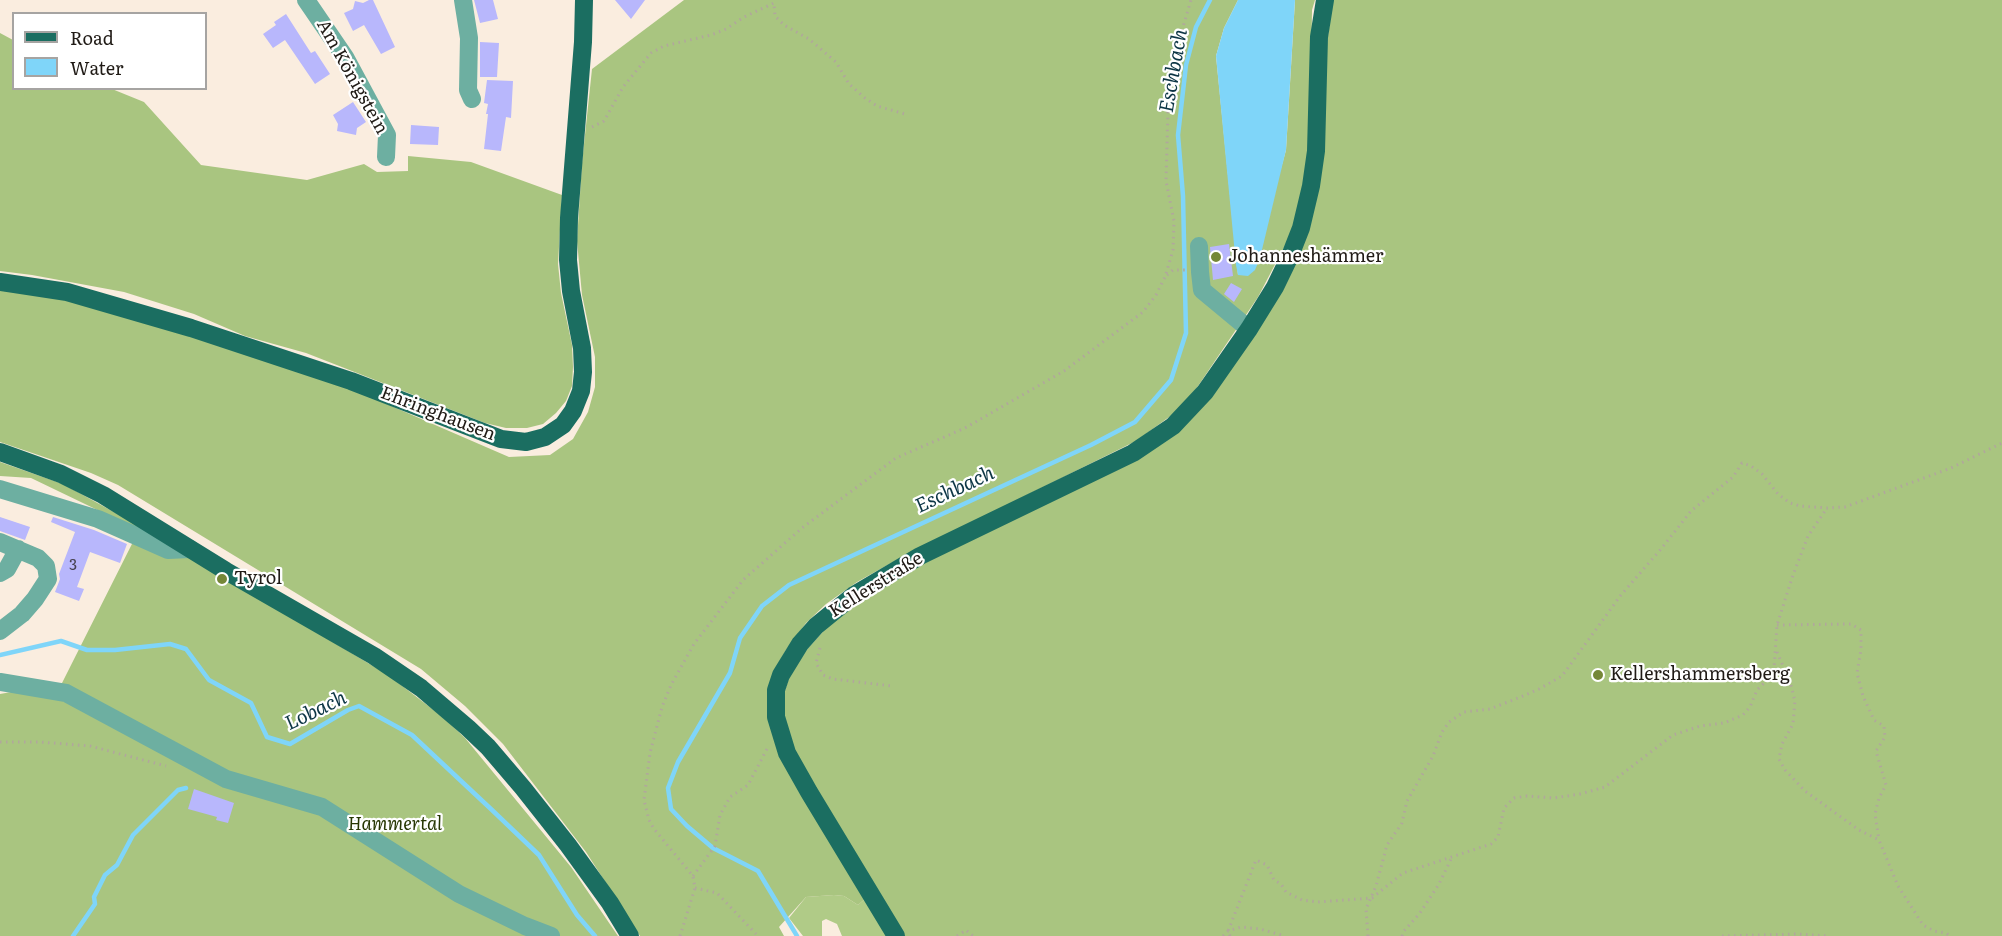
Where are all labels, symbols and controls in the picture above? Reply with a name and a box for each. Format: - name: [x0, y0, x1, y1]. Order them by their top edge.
- legend: [12, 12, 207, 90]
- street label: Am Königstein: [312, 16, 392, 138]
- text: Road: [70, 24, 114, 51]
- water label: Eschbach: [1155, 27, 1193, 115]
- text: Water: [70, 54, 123, 81]
- place label: Johanneshämmer: [1228, 246, 1384, 268]
- marker: Johanneshämmer: [1209, 250, 1223, 264]
- street label: Ehringhausen: [378, 382, 498, 446]
- water label: Eschbach: [912, 461, 998, 519]
- street label: Kellerstraße: [825, 548, 927, 622]
- house number: 3: [69, 557, 77, 575]
- place label: Tyrol: [234, 568, 282, 590]
- marker: Tyrol: [215, 572, 229, 586]
- place label: Kellershammersberg: [1610, 664, 1790, 686]
- marker: Kellershammersberg: [1591, 668, 1605, 682]
- water label: Lobach: [281, 686, 351, 736]
- park label: Hammertal: [348, 814, 442, 836]

